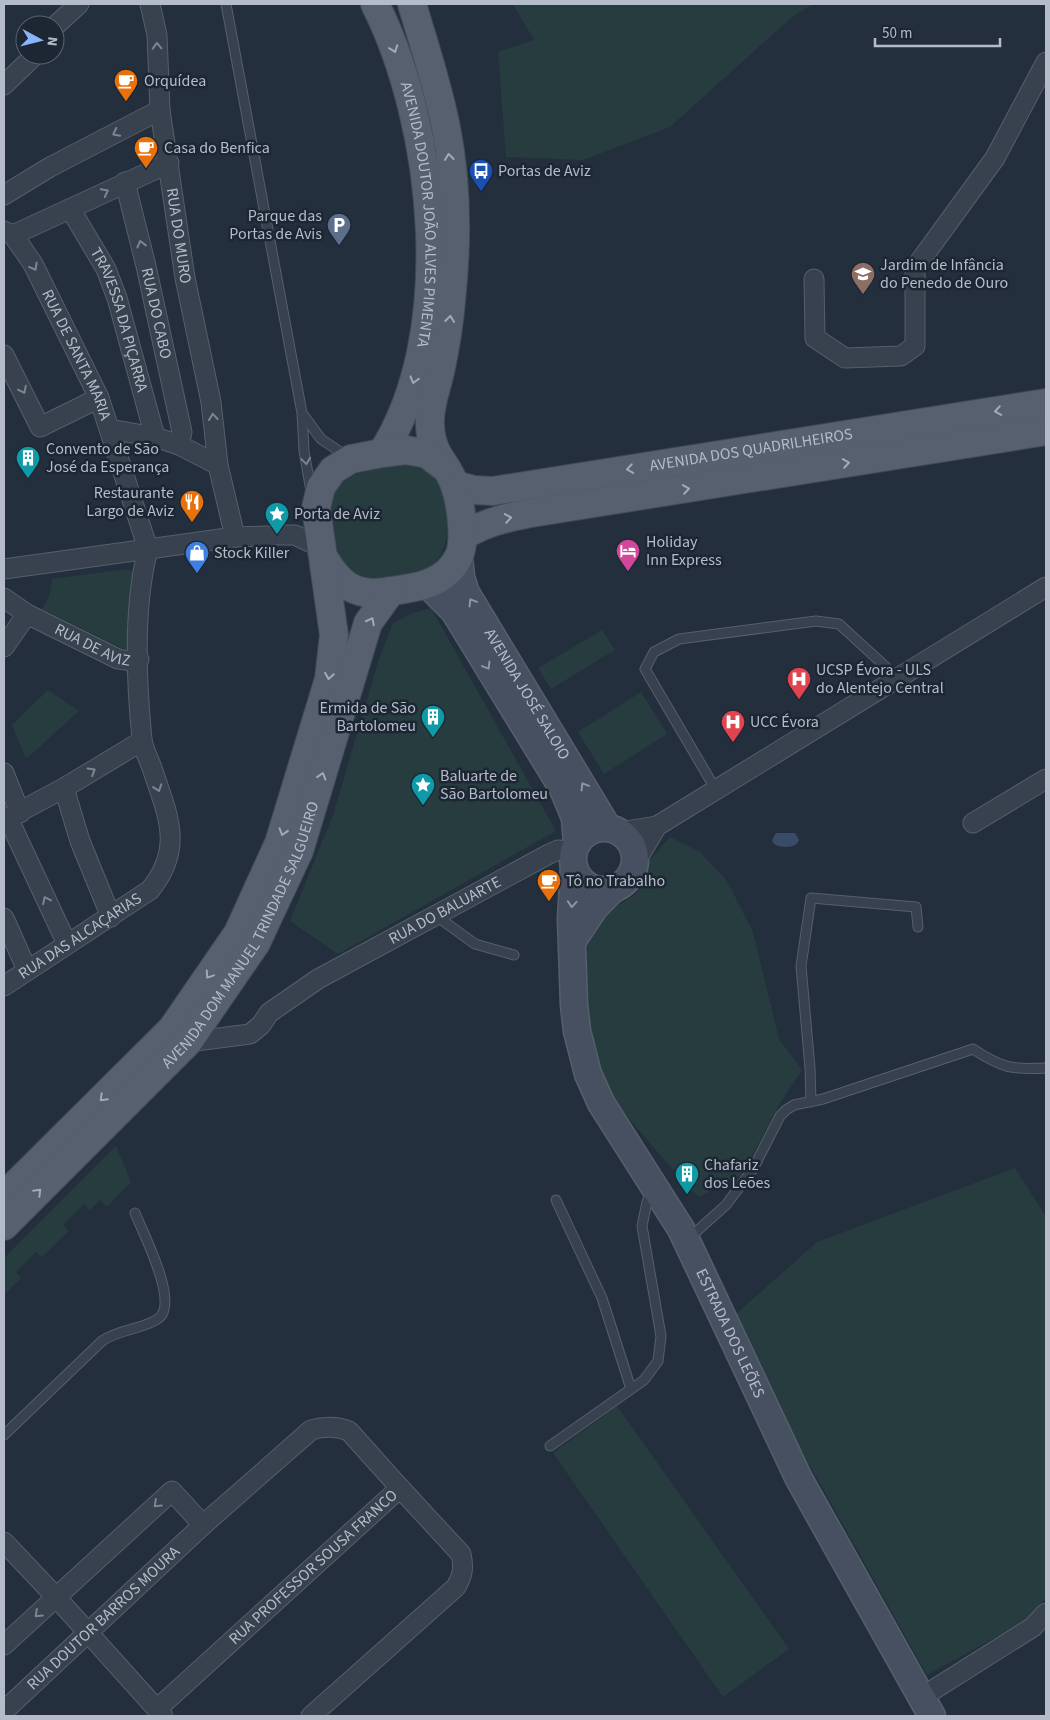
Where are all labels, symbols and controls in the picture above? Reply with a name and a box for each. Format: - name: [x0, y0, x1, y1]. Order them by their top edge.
- north arrow: [15, 15, 65, 65]
- scale bar: [875, 15, 1000, 47]
- text: 50 m: [882, 23, 912, 44]
- text: N: [41, 36, 62, 47]
- one-way arrow: [152, 41, 163, 49]
- one-way arrow: [388, 44, 398, 52]
- cafe icon: Orquídea: [113, 68, 139, 102]
- place label: Orquídea: [144, 70, 206, 92]
- street label: AVENIDA DOUTOR JOÃO ALVES PIMENTA: [395, 79, 441, 350]
- one-way arrow: [113, 126, 122, 136]
- cafe icon: Casa do Benfica: [133, 135, 159, 169]
- place label: Casa do Benfica: [164, 137, 270, 159]
- one-way arrow: [444, 152, 455, 160]
- bus stop icon: Portas de Aviz: [468, 158, 494, 192]
- place label: Portas de Aviz: [498, 160, 591, 182]
- street label: RUA DO MURO: [161, 186, 197, 286]
- one-way arrow: [100, 188, 109, 198]
- place label: Parque das Portas de Avis: [229, 205, 322, 245]
- parking icon: Parque das Portas de Avis: [326, 212, 352, 246]
- one-way arrow: [136, 240, 146, 248]
- street label: TRAVESSA DA PIÇARRA: [85, 243, 153, 395]
- place label: Jardim de Infância do Penedo de Ouro: [880, 254, 1008, 294]
- school or university icon: Jardim de Infância do Penedo de Ouro: [850, 261, 876, 295]
- one-way arrow: [28, 262, 38, 271]
- street label: RUA DO CABO: [136, 266, 177, 361]
- street label: RUA DE SANTA MARIA: [36, 286, 117, 423]
- one-way arrow: [444, 314, 455, 322]
- one-way arrow: [409, 376, 420, 385]
- one-way arrow: [17, 385, 27, 394]
- one-way arrow: [994, 405, 1002, 416]
- one-way arrow: [208, 412, 219, 420]
- street label: AVENIDA DOS QUADRILHEIROS: [648, 423, 854, 477]
- place label: Convento de São José da Esperança: [46, 438, 169, 478]
- building icon: Convento de São José da Esperança: [15, 445, 41, 479]
- one-way arrow: [300, 457, 311, 465]
- one-way arrow: [843, 458, 851, 469]
- one-way arrow: [626, 464, 635, 474]
- place label: Restaurante Largo de Aviz: [86, 482, 174, 522]
- one-way arrow: [681, 484, 690, 494]
- restaurant icon: Restaurante Largo de Aviz: [179, 489, 205, 523]
- place icon: Porta de Aviz: [264, 501, 290, 535]
- place label: Porta de Aviz: [294, 503, 380, 525]
- one-way arrow: [504, 513, 513, 523]
- place label: Holiday Inn Express: [646, 531, 722, 571]
- hotel icon: Holiday Inn Express: [615, 538, 641, 572]
- shop icon: Stock Killer: [184, 540, 210, 574]
- place label: Stock Killer: [214, 542, 290, 564]
- one-way arrow: [468, 598, 478, 607]
- one-way arrow: [365, 617, 375, 626]
- street label: RUA DE AVIZ: [51, 618, 132, 672]
- street label: AVENIDA JOSÉ SALOIO: [479, 624, 575, 764]
- place label: UCSP Évora - ULS do Alentejo Central: [816, 659, 944, 699]
- one-way arrow: [481, 661, 491, 670]
- hospital icon: UCSP Évora - ULS do Alentejo Central: [786, 666, 812, 700]
- one-way arrow: [325, 671, 335, 680]
- place label: Ermida de São Bartolomeu: [319, 697, 416, 737]
- building icon: Ermida de São Bartolomeu: [420, 704, 446, 738]
- hospital icon: UCC Évora: [720, 709, 746, 743]
- place label: UCC Évora: [750, 711, 819, 733]
- place label: Baluarte de São Bartolomeu: [440, 765, 548, 805]
- one-way arrow: [87, 768, 96, 778]
- one-way arrow: [317, 772, 327, 780]
- place icon: Baluarte de São Bartolomeu: [410, 772, 436, 806]
- one-way arrow: [580, 782, 590, 791]
- one-way arrow: [153, 783, 163, 791]
- street label: AVENIDA DOM MANUEL TRINDADE SALGUEIRO: [157, 799, 324, 1073]
- one-way arrow: [278, 827, 288, 835]
- cafe icon: Tô no Trabalho: [536, 868, 562, 902]
- place label: Tô no Trabalho: [566, 870, 665, 892]
- street label: RUA DO BALUARTE: [385, 871, 505, 950]
- street label: RUA DAS ALCAÇARIAS: [14, 887, 146, 985]
- one-way arrow: [42, 896, 53, 905]
- one-way arrow: [566, 900, 577, 908]
- one-way arrow: [206, 970, 215, 979]
- one-way arrow: [100, 1092, 109, 1101]
- place label: Chafariz dos Leões: [704, 1154, 771, 1194]
- building icon: Chafariz dos Leões: [674, 1161, 700, 1195]
- one-way arrow: [33, 1189, 42, 1198]
- street label: ESTRADA DOS LEÕES: [690, 1265, 770, 1402]
- street label: RUA PROFESSOR SOUSA FRANCO: [224, 1484, 402, 1650]
- one-way arrow: [154, 1498, 163, 1507]
- street label: RUA DOUTOR BARROS MOURA: [22, 1541, 185, 1695]
- one-way arrow: [34, 1608, 43, 1617]

